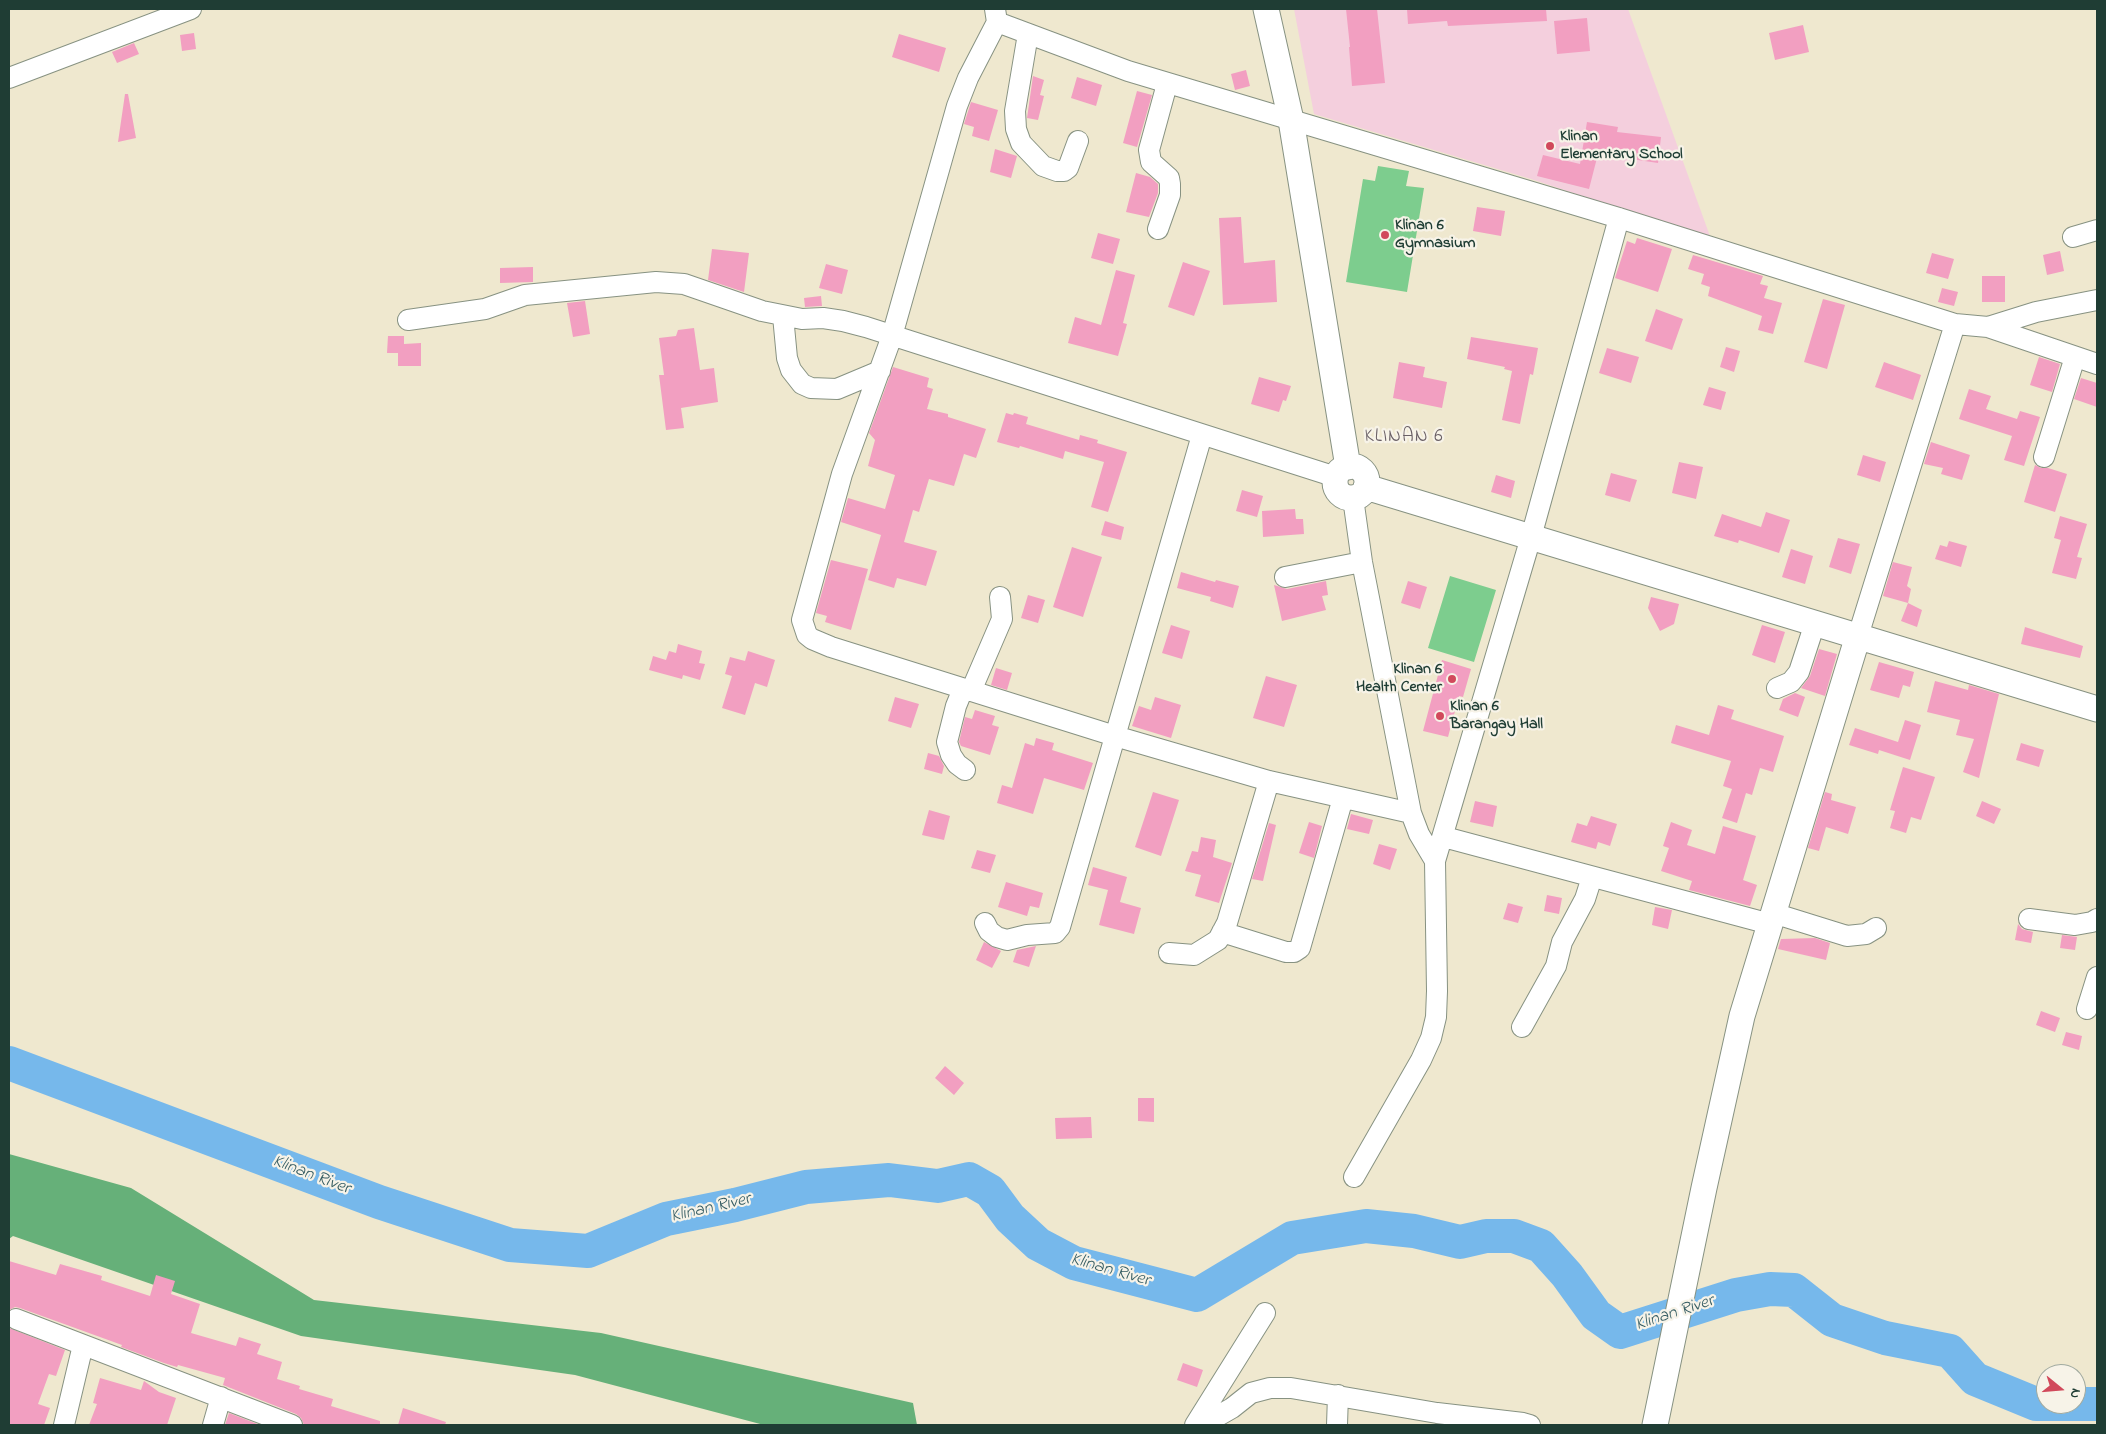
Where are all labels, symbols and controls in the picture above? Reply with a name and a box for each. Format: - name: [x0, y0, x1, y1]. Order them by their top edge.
- place label: Klinan Elementary School: [1560, 127, 1683, 165]
- marker: Klinan Elementary School: [1544, 140, 1556, 152]
- place label: Klinan 6 Gymnasium: [1395, 216, 1475, 254]
- marker: Klinan 6 Gymnasium: [1379, 229, 1391, 241]
- district label: KLINAN 6: [1363, 427, 1445, 449]
- place label: Klinan 6 Health Center: [1356, 660, 1442, 698]
- marker: Klinan 6 Health Center: [1446, 673, 1458, 685]
- place label: Klinan 6 Barangay Hall: [1450, 697, 1543, 735]
- marker: Klinan 6 Barangay Hall: [1434, 710, 1446, 722]
- water label: Klinan River: [269, 1151, 353, 1201]
- water label: Klinan River: [669, 1189, 753, 1229]
- water label: Klinan River: [1068, 1249, 1152, 1293]
- water label: Klinan River: [1633, 1291, 1717, 1337]
- north arrow: [2036, 1364, 2086, 1414]
- text: N: [2063, 1386, 2086, 1401]

